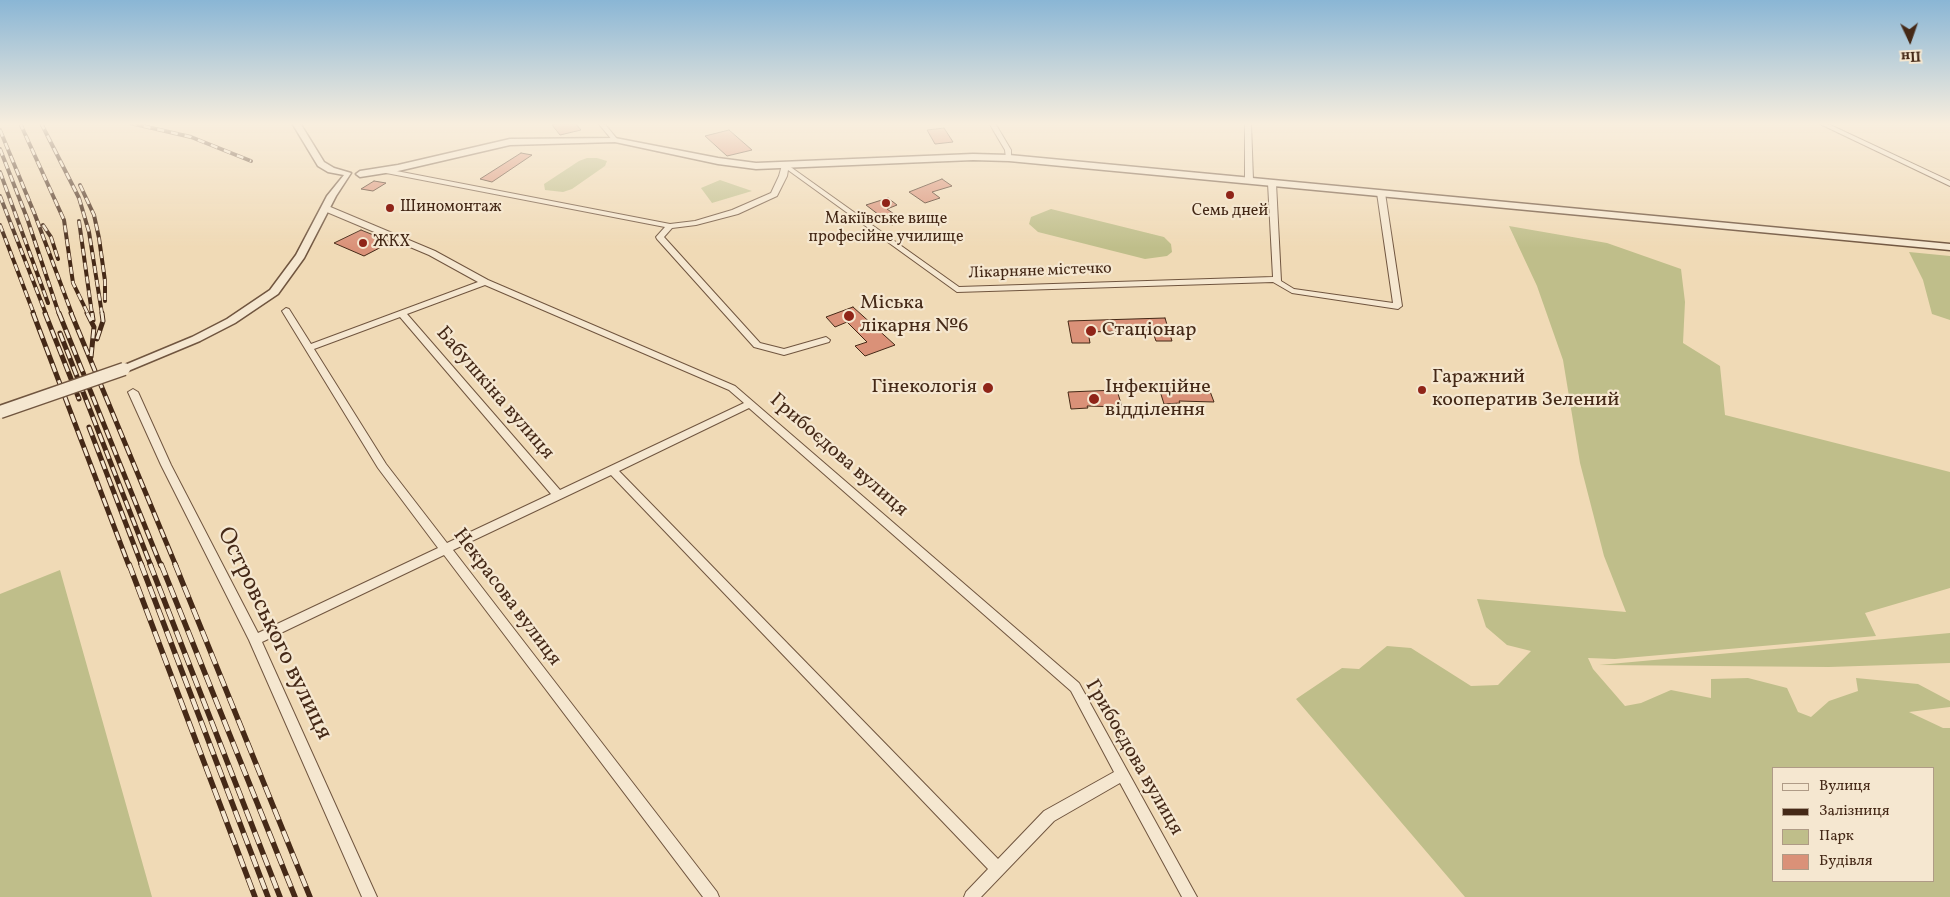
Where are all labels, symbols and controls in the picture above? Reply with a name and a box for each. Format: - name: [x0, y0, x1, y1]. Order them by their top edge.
- north arrow: [1885, 15, 1935, 65]
- text: Пн: [1900, 45, 1921, 65]
- marker: Семь дней: [1224, 189, 1236, 201]
- marker: Макіївське вище професійне училище: [880, 197, 892, 209]
- place label: Шиномонтаж: [400, 198, 502, 218]
- marker: Шиномонтаж: [384, 202, 396, 214]
- place label: Семь дней: [1192, 202, 1268, 222]
- place label: Макіївське вище професійне училище: [808, 210, 964, 248]
- place label: ЖКХ: [373, 233, 410, 253]
- marker: ЖКХ: [357, 237, 369, 249]
- street label: Лікарняне містечко: [968, 260, 1112, 284]
- place label: Міська лікарня №6: [860, 292, 968, 339]
- marker: Міська лікарня №6: [842, 309, 856, 323]
- place label: Стаціонар: [1102, 319, 1196, 343]
- street label: Бабушкіна вулиця: [430, 323, 558, 465]
- marker: Стаціонар: [1084, 324, 1098, 338]
- place label: Гаражний кооператив Зелений: [1432, 366, 1619, 413]
- place label: Гінекологія: [871, 376, 977, 400]
- place label: Інфекційне відділення: [1105, 376, 1211, 423]
- marker: Гінекологія: [981, 381, 995, 395]
- marker: Гаражний кооператив Зелений: [1416, 384, 1428, 396]
- street label: Грибоєдова вулиця: [764, 389, 912, 523]
- marker: Інфекційне відділення: [1087, 392, 1101, 406]
- street label: Островського вулиця: [209, 523, 337, 745]
- street label: Некрасова вулиця: [447, 525, 565, 671]
- street label: Грибоєдова вулиця: [1079, 676, 1187, 840]
- legend: [1772, 767, 1935, 882]
- text: Вулиця: [1819, 776, 1870, 797]
- text: Залізниця: [1819, 801, 1890, 822]
- text: Парк: [1819, 826, 1854, 847]
- text: Будівля: [1819, 851, 1873, 872]

